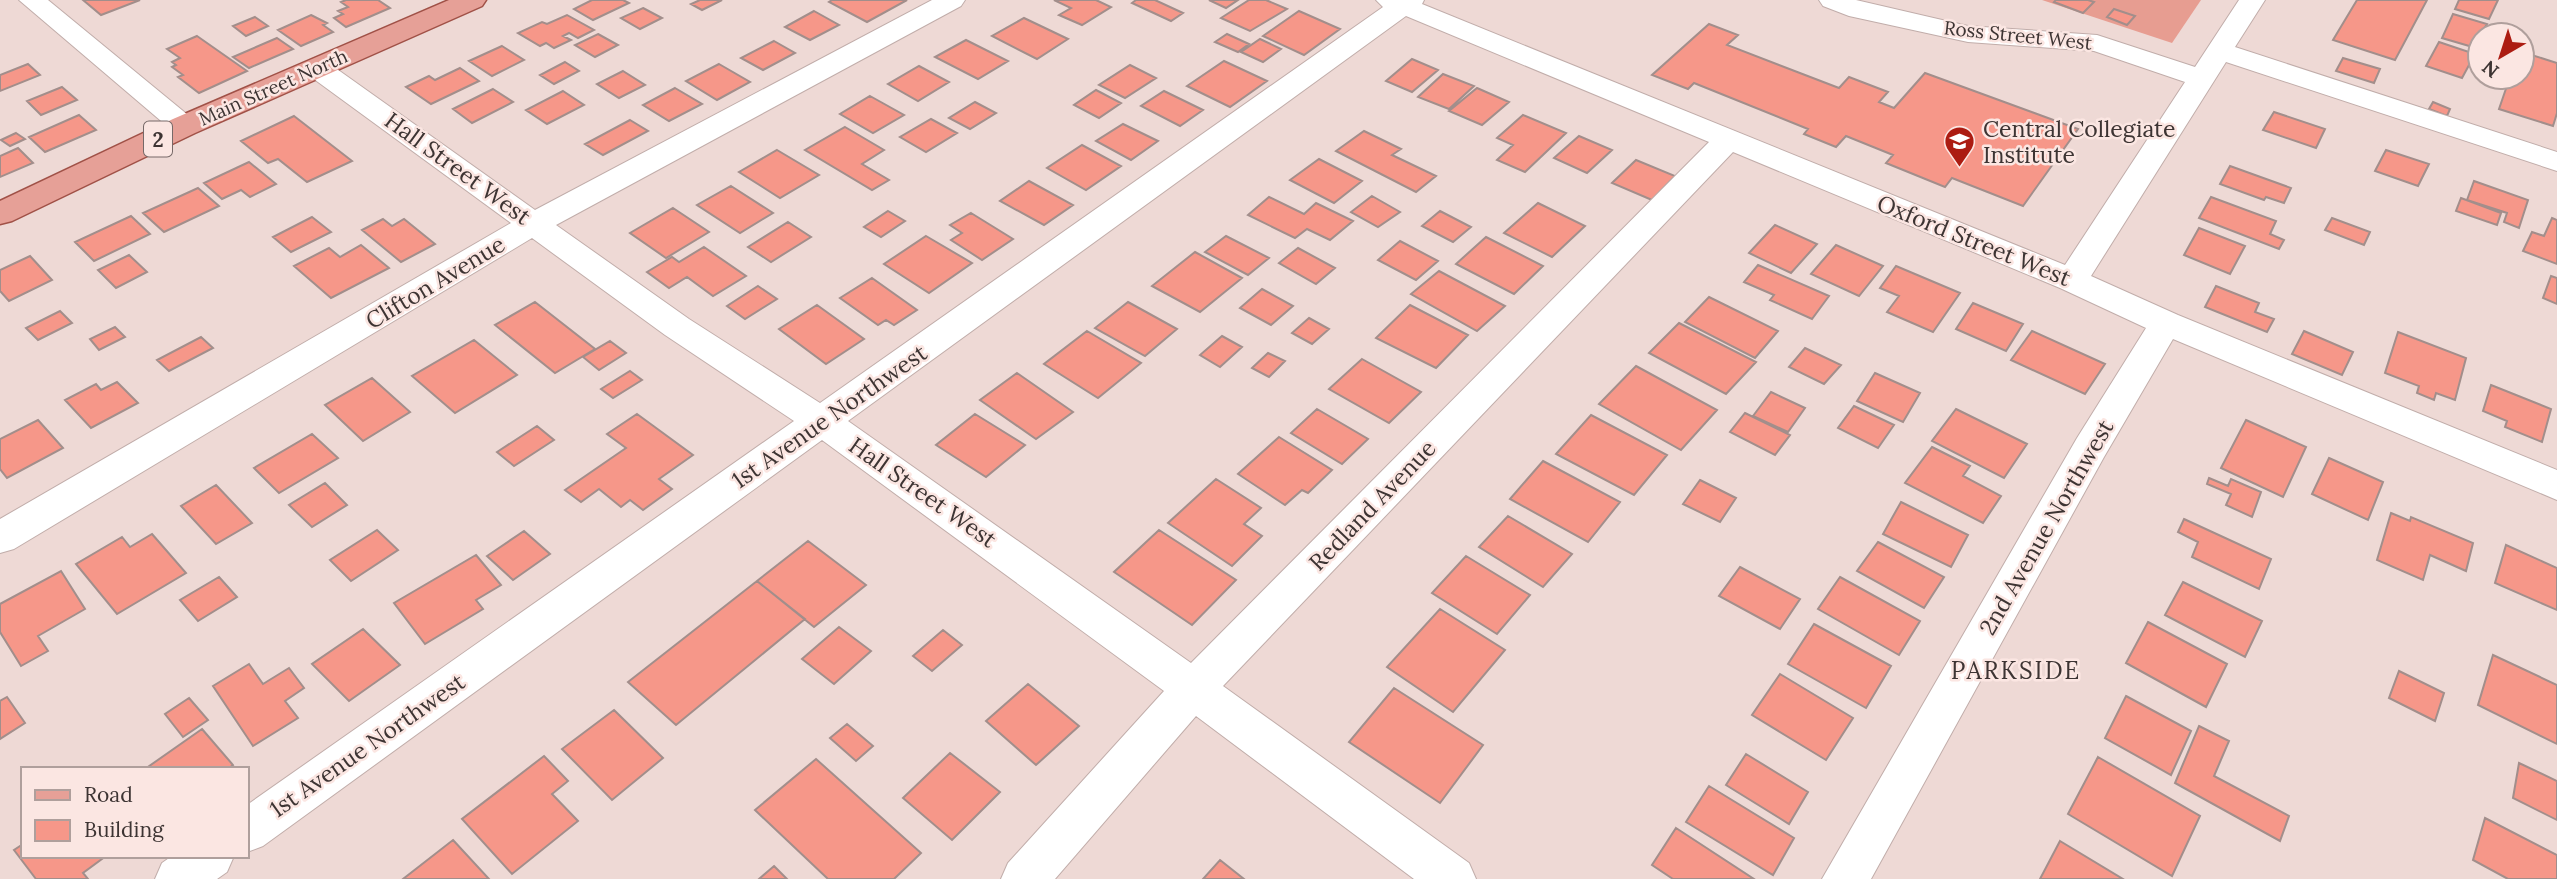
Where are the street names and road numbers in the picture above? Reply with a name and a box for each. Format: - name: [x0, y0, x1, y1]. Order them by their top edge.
- street label: Ross Street West: [1943, 15, 2094, 55]
- street label: Main Street North: [195, 43, 351, 131]
- street label: Hall Street West: [379, 105, 537, 231]
- road number: 2: [144, 122, 172, 156]
- street label: Oxford Street West: [1873, 188, 2075, 292]
- street label: Clifton Avenue: [360, 229, 510, 335]
- street label: 1st Avenue Northwest: [726, 338, 932, 494]
- street label: 2nd Avenue Northwest: [1972, 414, 2120, 640]
- street label: Hall Street West: [844, 430, 1002, 554]
- street label: Redland Avenue: [1302, 434, 1442, 576]
- street label: 1st Avenue Northwest: [264, 667, 470, 823]

